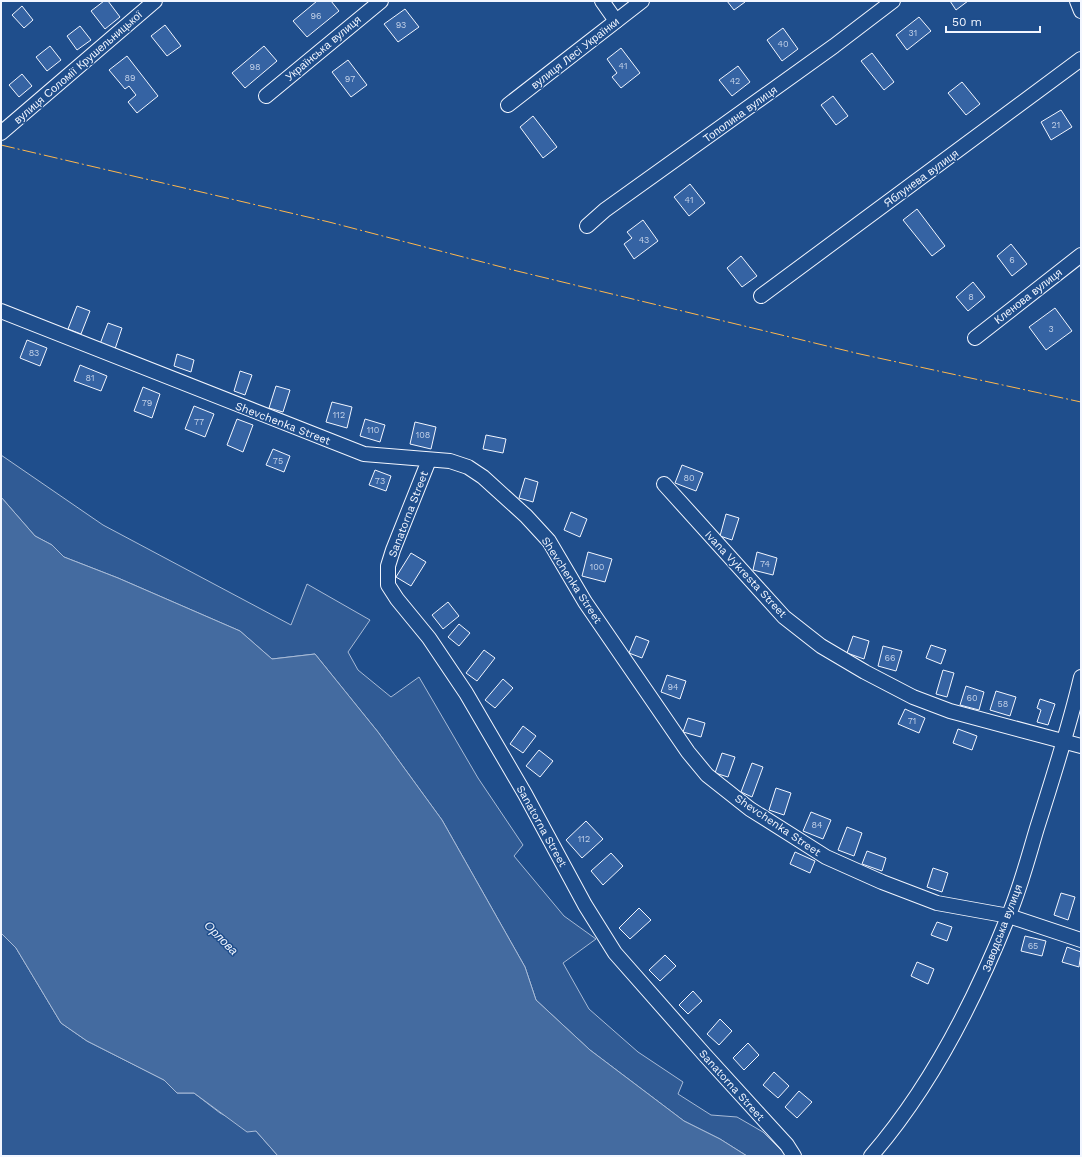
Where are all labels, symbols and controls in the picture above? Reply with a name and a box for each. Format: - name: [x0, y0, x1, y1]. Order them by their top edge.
- street label: вулиця Соломії Крушельницької: [12, 8, 145, 127]
- scale bar: [946, 8, 1040, 34]
- house number: 96: [310, 11, 322, 21]
- street label: Українська вулиця: [283, 13, 364, 84]
- street label: вулиця Лесі Українки: [529, 15, 622, 92]
- text: 50 m: [952, 15, 982, 29]
- house number: 93: [396, 20, 406, 30]
- house number: 31: [909, 28, 917, 38]
- house number: 40: [777, 39, 789, 49]
- house number: 41: [619, 61, 627, 71]
- house number: 98: [249, 62, 261, 72]
- house number: 89: [124, 73, 136, 83]
- house number: 97: [345, 74, 355, 84]
- house number: 42: [730, 76, 740, 86]
- street label: Тополина вулиця: [701, 83, 780, 146]
- house number: 21: [1052, 120, 1060, 130]
- street label: Яблунева вулиця: [881, 147, 961, 210]
- house number: 41: [685, 195, 693, 205]
- house number: 43: [639, 235, 649, 245]
- house number: 6: [1009, 255, 1015, 265]
- street label: Кленова вулиця: [992, 266, 1065, 327]
- house number: 8: [968, 292, 974, 302]
- house number: 3: [1048, 324, 1054, 334]
- house number: 83: [29, 348, 39, 358]
- house number: 81: [85, 373, 95, 383]
- house number: 79: [142, 398, 152, 408]
- street label: Shevchenka Street: [233, 399, 333, 448]
- house number: 112: [333, 410, 345, 420]
- house number: 77: [194, 417, 204, 427]
- house number: 110: [367, 425, 380, 435]
- house number: 108: [416, 430, 430, 440]
- house number: 75: [273, 456, 283, 466]
- street label: Sanatorna Street: [386, 469, 431, 559]
- house number: 80: [683, 473, 695, 483]
- house number: 73: [375, 476, 385, 486]
- street label: Ivana Vykresta Street: [702, 528, 790, 621]
- street label: Shevchenka Street: [539, 534, 605, 626]
- house number: 74: [760, 559, 770, 569]
- house number: 100: [590, 562, 605, 572]
- house number: 66: [885, 653, 895, 663]
- house number: 94: [667, 682, 679, 692]
- house number: 60: [966, 693, 978, 703]
- house number: 58: [998, 699, 1008, 709]
- house number: 71: [908, 716, 916, 726]
- street label: Sanatorna Street: [514, 783, 570, 870]
- street label: Shevchenka Street: [732, 792, 823, 859]
- house number: 84: [811, 820, 823, 830]
- house number: 112: [578, 834, 590, 844]
- street label: Заводська вулиця: [980, 883, 1025, 974]
- water label: Орлова: [201, 918, 241, 958]
- house number: 65: [1028, 941, 1038, 951]
- street label: Sanatorna Street: [696, 1047, 767, 1124]

